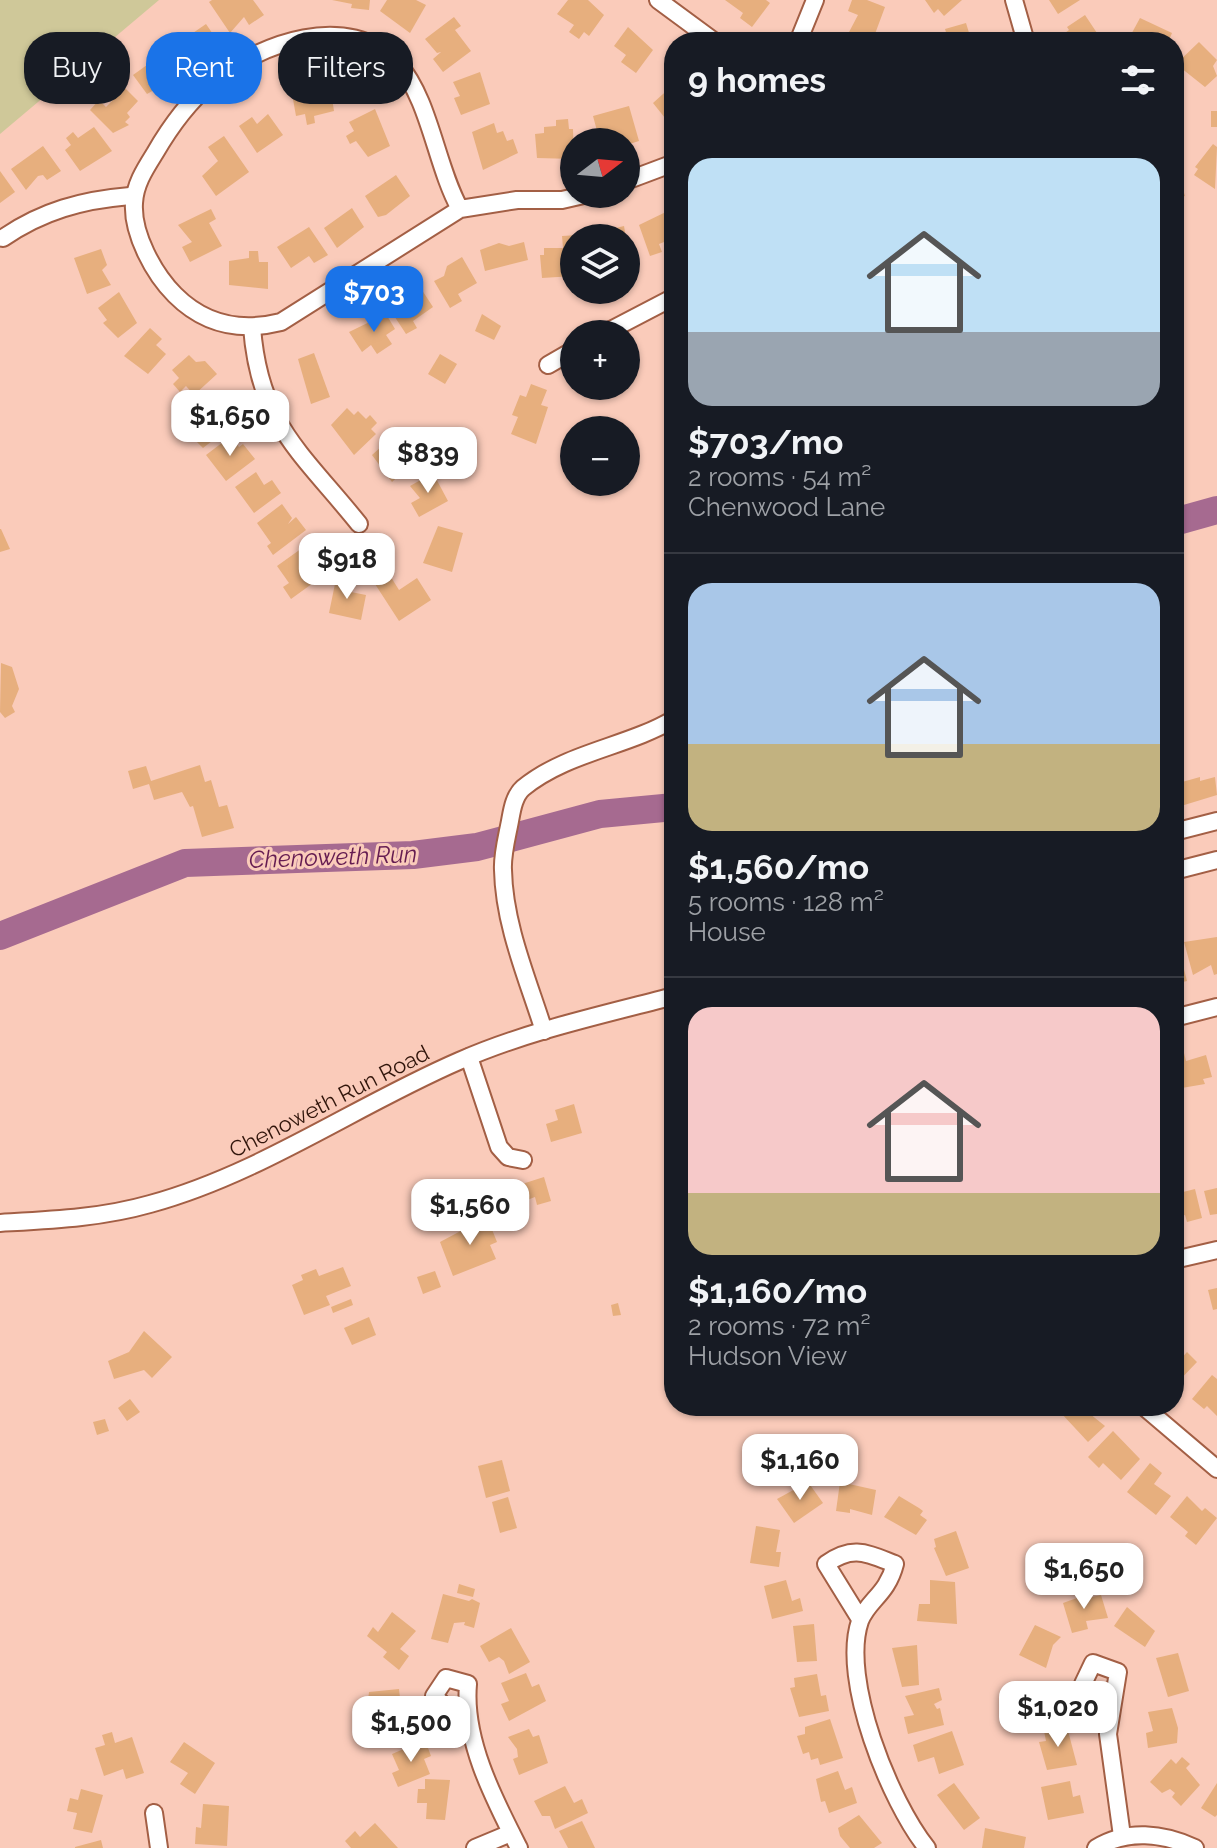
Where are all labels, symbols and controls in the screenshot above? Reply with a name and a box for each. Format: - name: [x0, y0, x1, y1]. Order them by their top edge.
- chip: Buy: [24, 32, 130, 104]
- chip: Rent: [146, 32, 262, 104]
- chip: Filters: [278, 32, 413, 104]
- icon: filters: [1116, 58, 1160, 102]
- text: 9 homes: [688, 60, 826, 100]
- north arrow: [560, 128, 640, 208]
- map controls: [560, 128, 640, 496]
- icon: home: [852, 210, 996, 354]
- button: layers: [560, 224, 640, 304]
- pin: $703: [327, 266, 421, 334]
- text: $703: [343, 277, 405, 307]
- button: +: [560, 320, 640, 400]
- pin: $1,650: [165, 390, 295, 458]
- text: $1,650: [189, 401, 271, 431]
- button: −: [560, 416, 640, 496]
- text: $703/mo: [688, 422, 843, 462]
- pin: $839: [381, 427, 475, 495]
- text: $839: [397, 438, 459, 468]
- text: 2 rooms · 54 m²: [688, 462, 871, 492]
- text: Chenwood Lane: [688, 492, 885, 522]
- pin: $918: [300, 533, 394, 601]
- text: $918: [317, 544, 377, 574]
- icon: home: [852, 635, 996, 779]
- water label: Chenoweth Run: [248, 839, 418, 874]
- text: $1,560/mo: [688, 847, 869, 887]
- text: 5 rooms · 128 m²: [688, 887, 884, 917]
- text: House: [688, 917, 766, 947]
- street label: Chenoweth Run Road: [225, 1039, 433, 1163]
- icon: home: [852, 1059, 996, 1203]
- pin: $1,560: [405, 1179, 535, 1247]
- text: $1,560: [429, 1190, 511, 1220]
- text: $1,160/mo: [688, 1271, 867, 1311]
- text: 2 rooms · 72 m²: [688, 1311, 871, 1341]
- text: Hudson View: [688, 1341, 847, 1371]
- pin: $1,160: [735, 1434, 865, 1502]
- text: $1,160: [760, 1445, 840, 1475]
- pin: $1,650: [1019, 1543, 1149, 1611]
- text: $1,650: [1043, 1554, 1125, 1584]
- pin: $1,020: [993, 1681, 1123, 1749]
- text: $1,020: [1017, 1692, 1099, 1722]
- pin: $1,500: [346, 1696, 476, 1764]
- text: $1,500: [370, 1707, 452, 1737]

